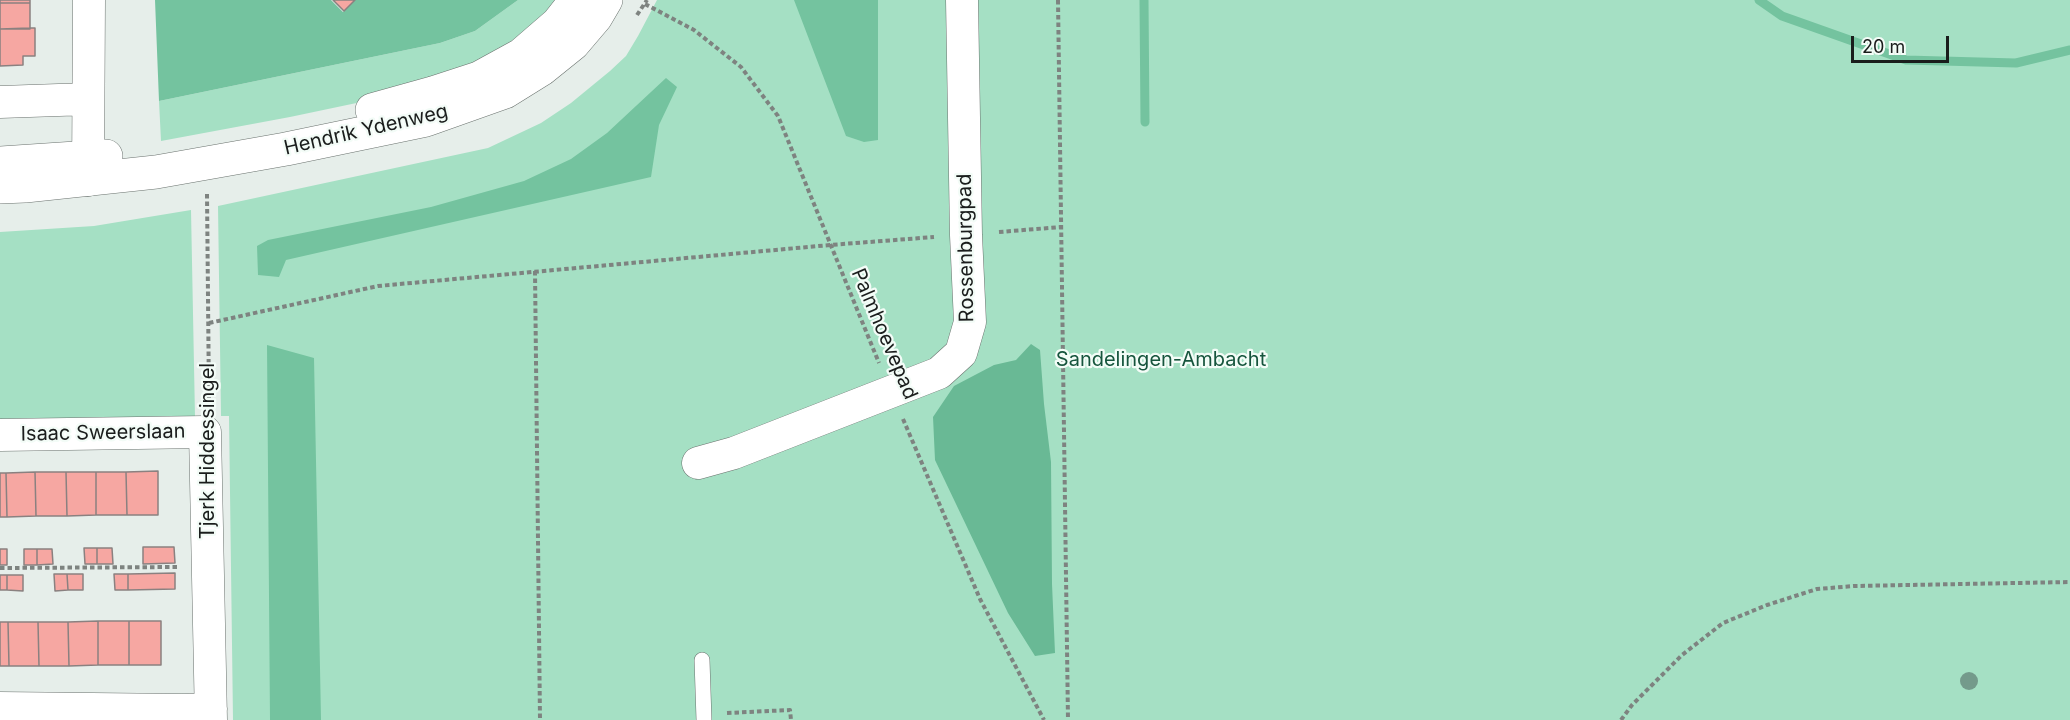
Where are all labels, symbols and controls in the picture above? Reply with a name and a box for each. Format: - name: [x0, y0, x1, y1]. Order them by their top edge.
- scale bar: [1854, 24, 1952, 62]
- text: 20 m: [1862, 36, 1905, 57]
- street label: Hendrik Ydenweg: [282, 99, 450, 161]
- street label: Rossenburgpad: [953, 173, 979, 323]
- street label: Palmhoevepad: [846, 265, 922, 403]
- park label: Sandelingen-Ambacht: [1056, 348, 1266, 372]
- street label: Tjerk Hiddessingel: [196, 363, 220, 539]
- street label: Isaac Sweerslaan: [20, 420, 186, 446]

